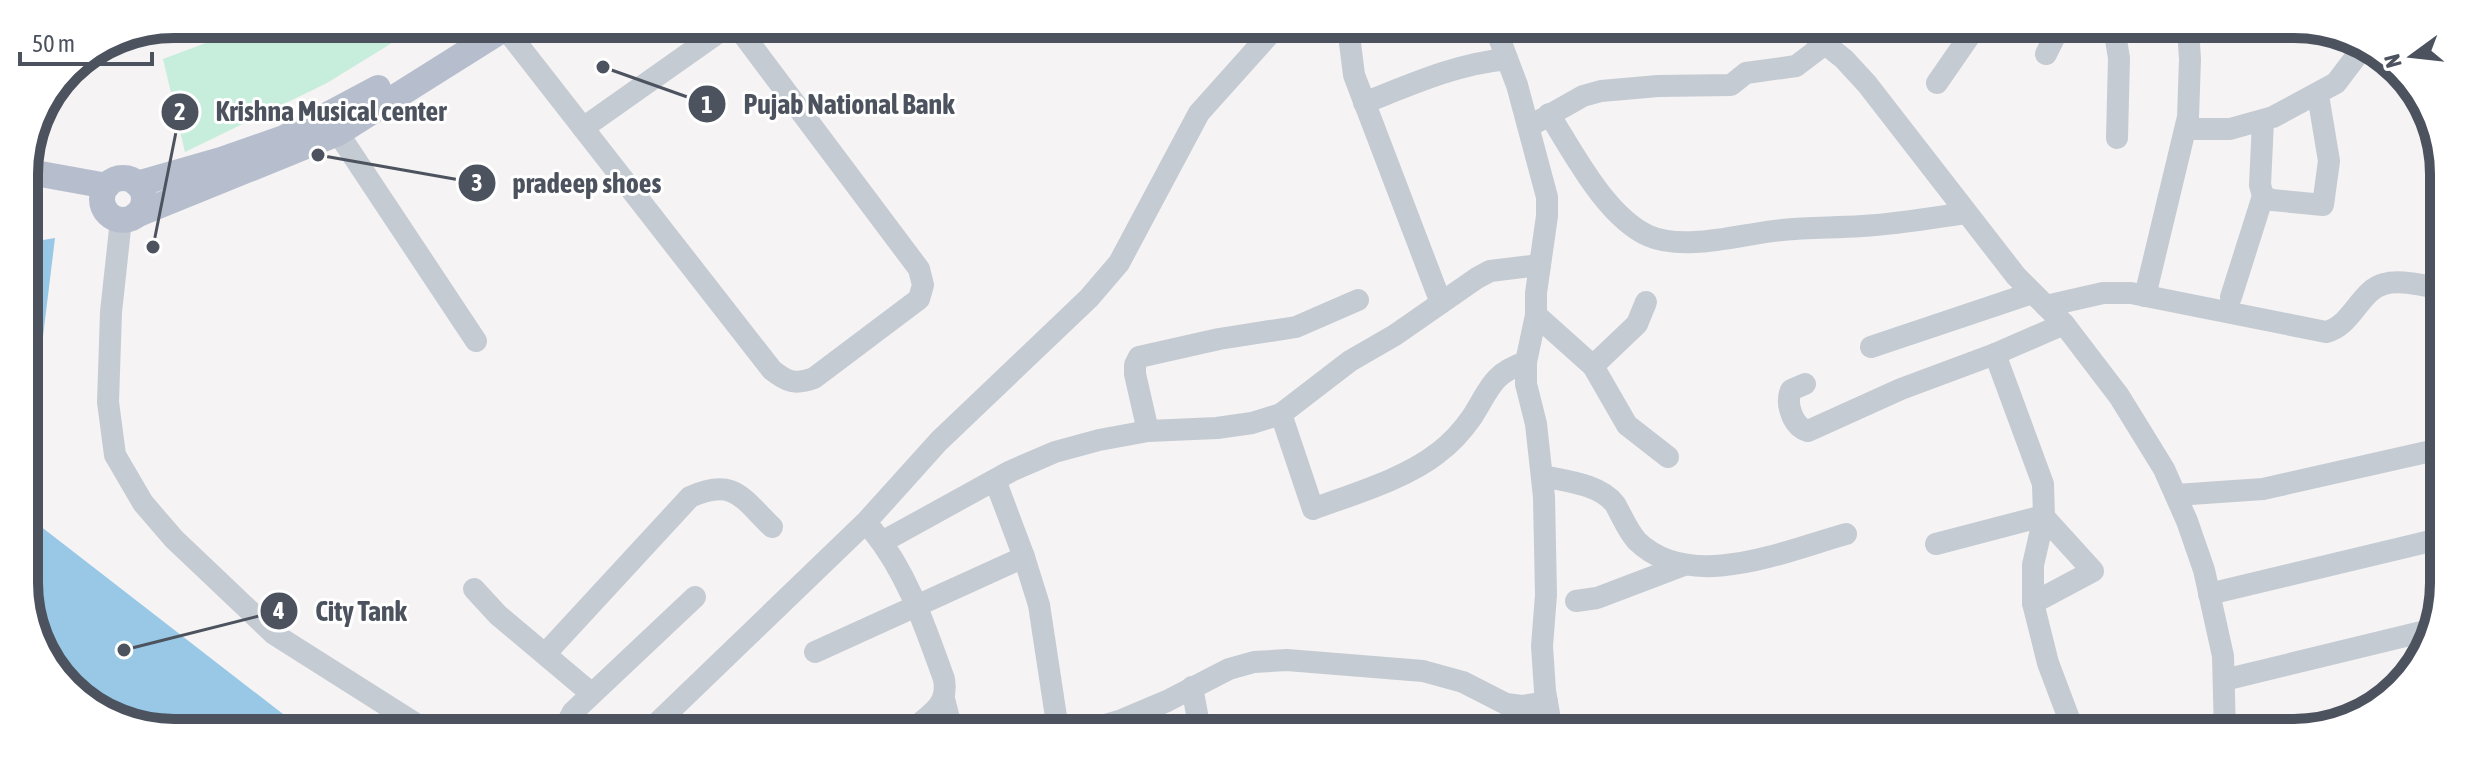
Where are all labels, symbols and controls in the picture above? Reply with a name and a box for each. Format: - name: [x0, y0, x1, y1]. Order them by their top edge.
- scale bar: [20, 16, 152, 66]
- north arrow: [2372, 16, 2452, 96]
- text: 50 m: [32, 30, 75, 57]
- text: N: [2378, 52, 2407, 71]
- callout: Pujab National Bank: [687, 78, 970, 130]
- callout: Krishna Musical center: [160, 86, 463, 138]
- text: Pujab National Bank: [743, 88, 955, 120]
- text: 1: [701, 91, 713, 118]
- text: Krishna Musical center: [216, 95, 447, 127]
- text: 2: [174, 98, 186, 125]
- callout: pradeep shoes: [457, 157, 678, 209]
- text: pradeep shoes: [513, 167, 662, 199]
- text: 3: [471, 169, 483, 196]
- callout: City Tank: [259, 585, 423, 637]
- text: City Tank: [315, 595, 408, 627]
- text: 4: [272, 597, 285, 624]

